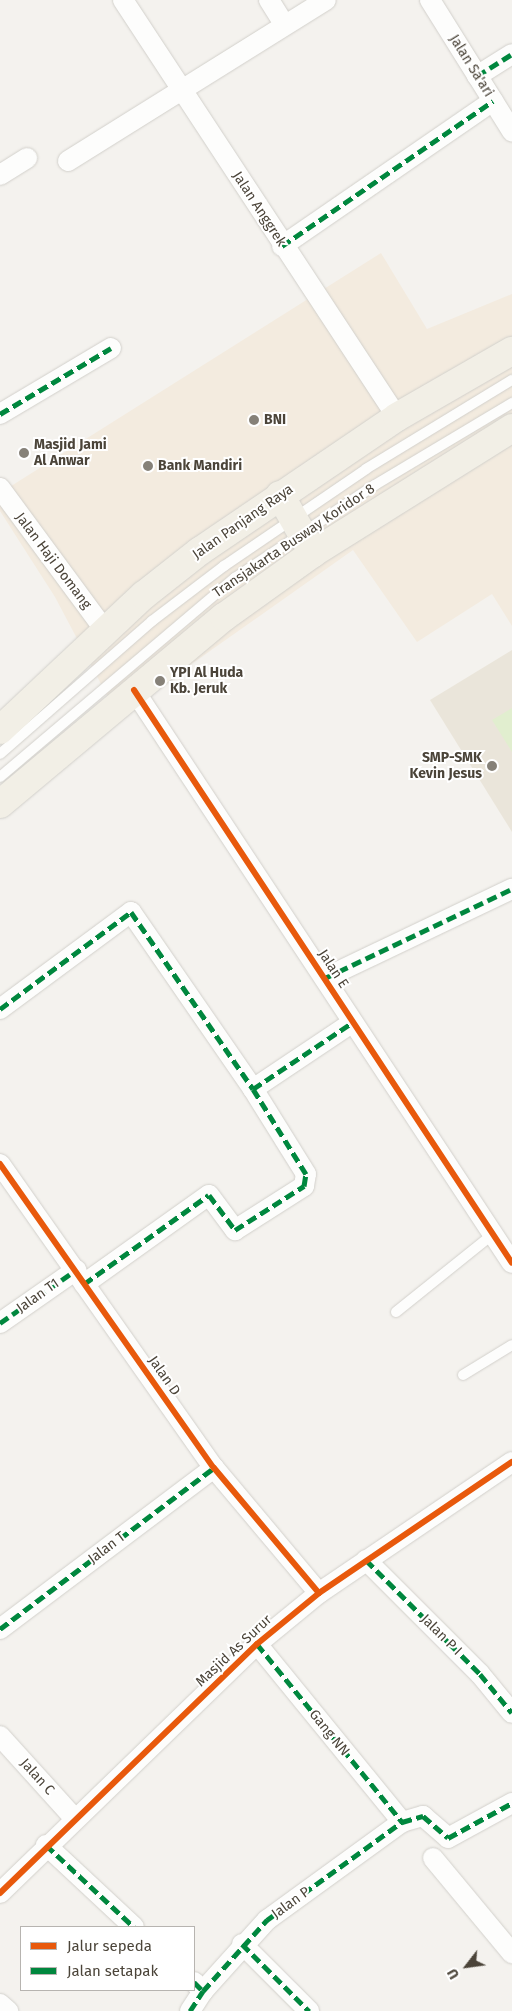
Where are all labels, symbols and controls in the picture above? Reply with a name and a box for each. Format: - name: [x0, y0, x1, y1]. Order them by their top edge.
- street label: Jalan Sa'ari: [445, 32, 497, 100]
- street label: Jalan Anggrek: [229, 168, 289, 250]
- place label: BNI: [264, 412, 286, 428]
- marker: BNI: [248, 414, 260, 426]
- place label: Masjid Jami Al Anwar: [34, 437, 107, 470]
- marker: Masjid Jami Al Anwar: [18, 447, 30, 459]
- place label: Bank Mandiri: [158, 458, 242, 474]
- marker: Bank Mandiri: [142, 460, 154, 472]
- street label: Transjakarta Busway Koridor 8: [210, 480, 378, 602]
- street label: Jalan Panjang Raya: [189, 481, 297, 563]
- street label: Jalan Haji Domang: [11, 510, 95, 612]
- place label: YPI Al Huda Kb. Jeruk: [170, 665, 243, 698]
- marker: YPI Al Huda Kb. Jeruk: [154, 675, 166, 687]
- place label: SMP-SMK Kevin Jesus: [410, 750, 482, 782]
- marker: SMP-SMK Kevin Jesus: [486, 760, 498, 772]
- street label: Jalan E: [314, 946, 352, 992]
- street label: Jalan T1: [13, 1275, 63, 1317]
- street label: Jalan D: [144, 1353, 184, 1399]
- street label: Jalan T: [85, 1528, 129, 1568]
- street label: Masjid As Surur: [192, 1611, 276, 1691]
- street label: Jalan P I: [417, 1611, 465, 1659]
- street label: Gang NN: [305, 1706, 353, 1760]
- street label: Jalan C: [16, 1755, 58, 1799]
- street label: Jalan P: [268, 1883, 314, 1923]
- legend: [20, 1926, 195, 1991]
- text: Jalur sepeda: [67, 1937, 152, 1955]
- north arrow: [442, 1941, 492, 1991]
- text: Jalan setapak: [67, 1962, 158, 1980]
- text: U: [444, 1966, 463, 1982]

